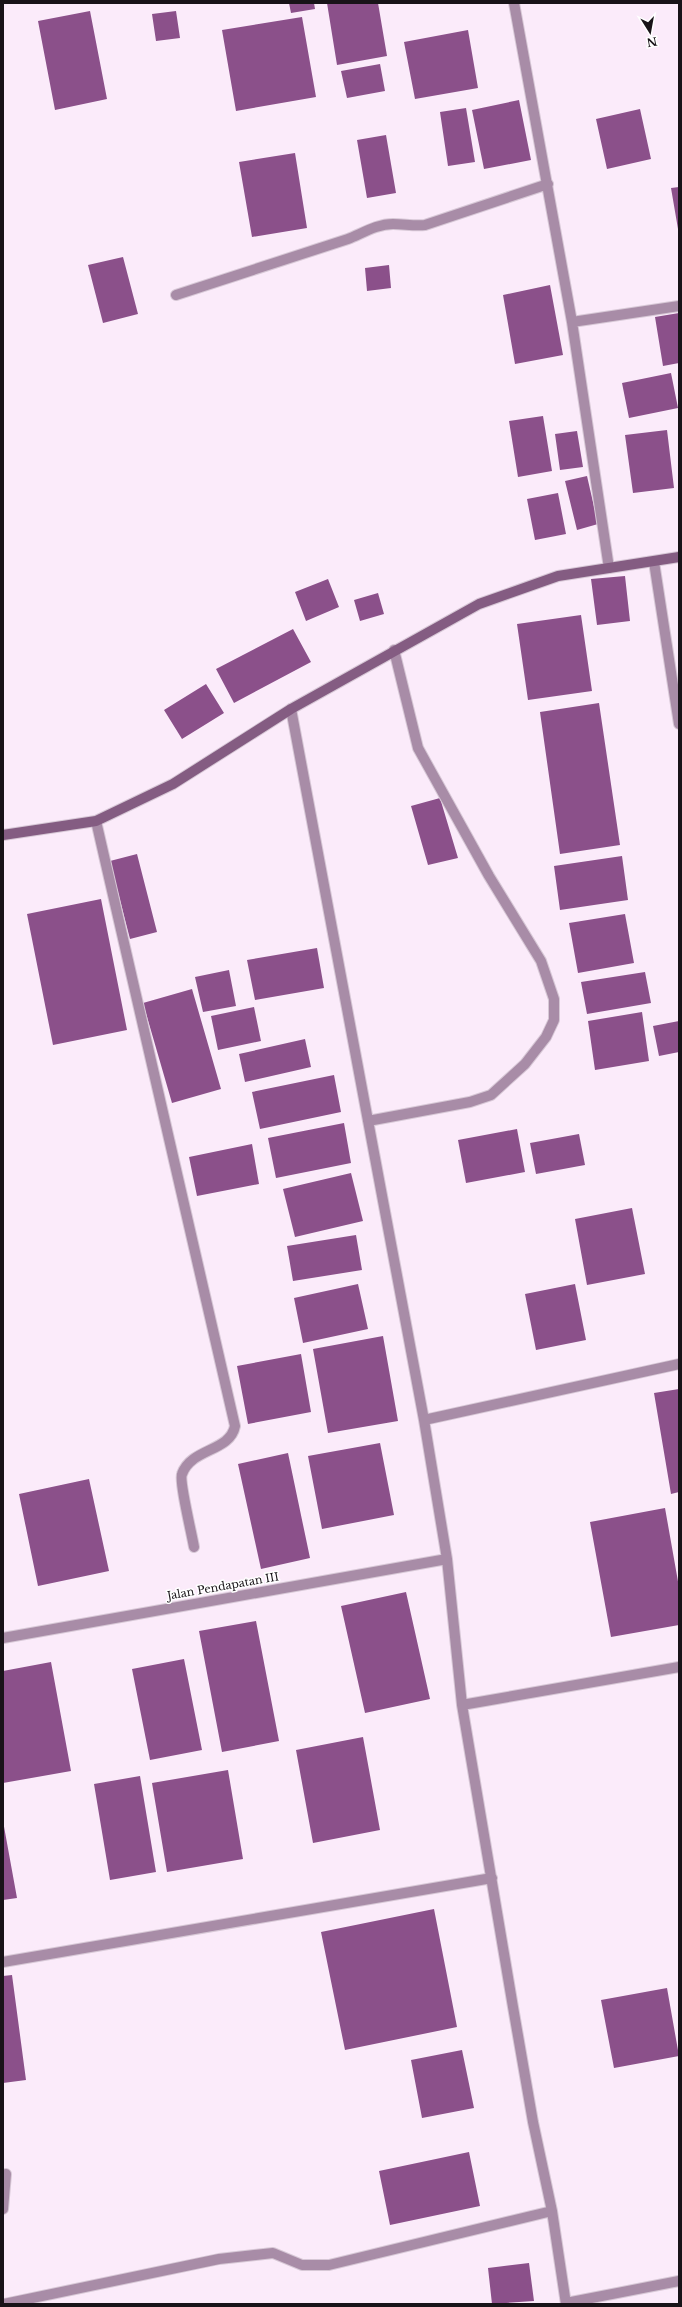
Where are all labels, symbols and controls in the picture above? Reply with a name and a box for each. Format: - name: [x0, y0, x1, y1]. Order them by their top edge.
- north arrow: [630, 12, 670, 52]
- text: N: [645, 34, 658, 50]
- street label: Jalan Pendapatan III: [164, 1569, 280, 1603]

